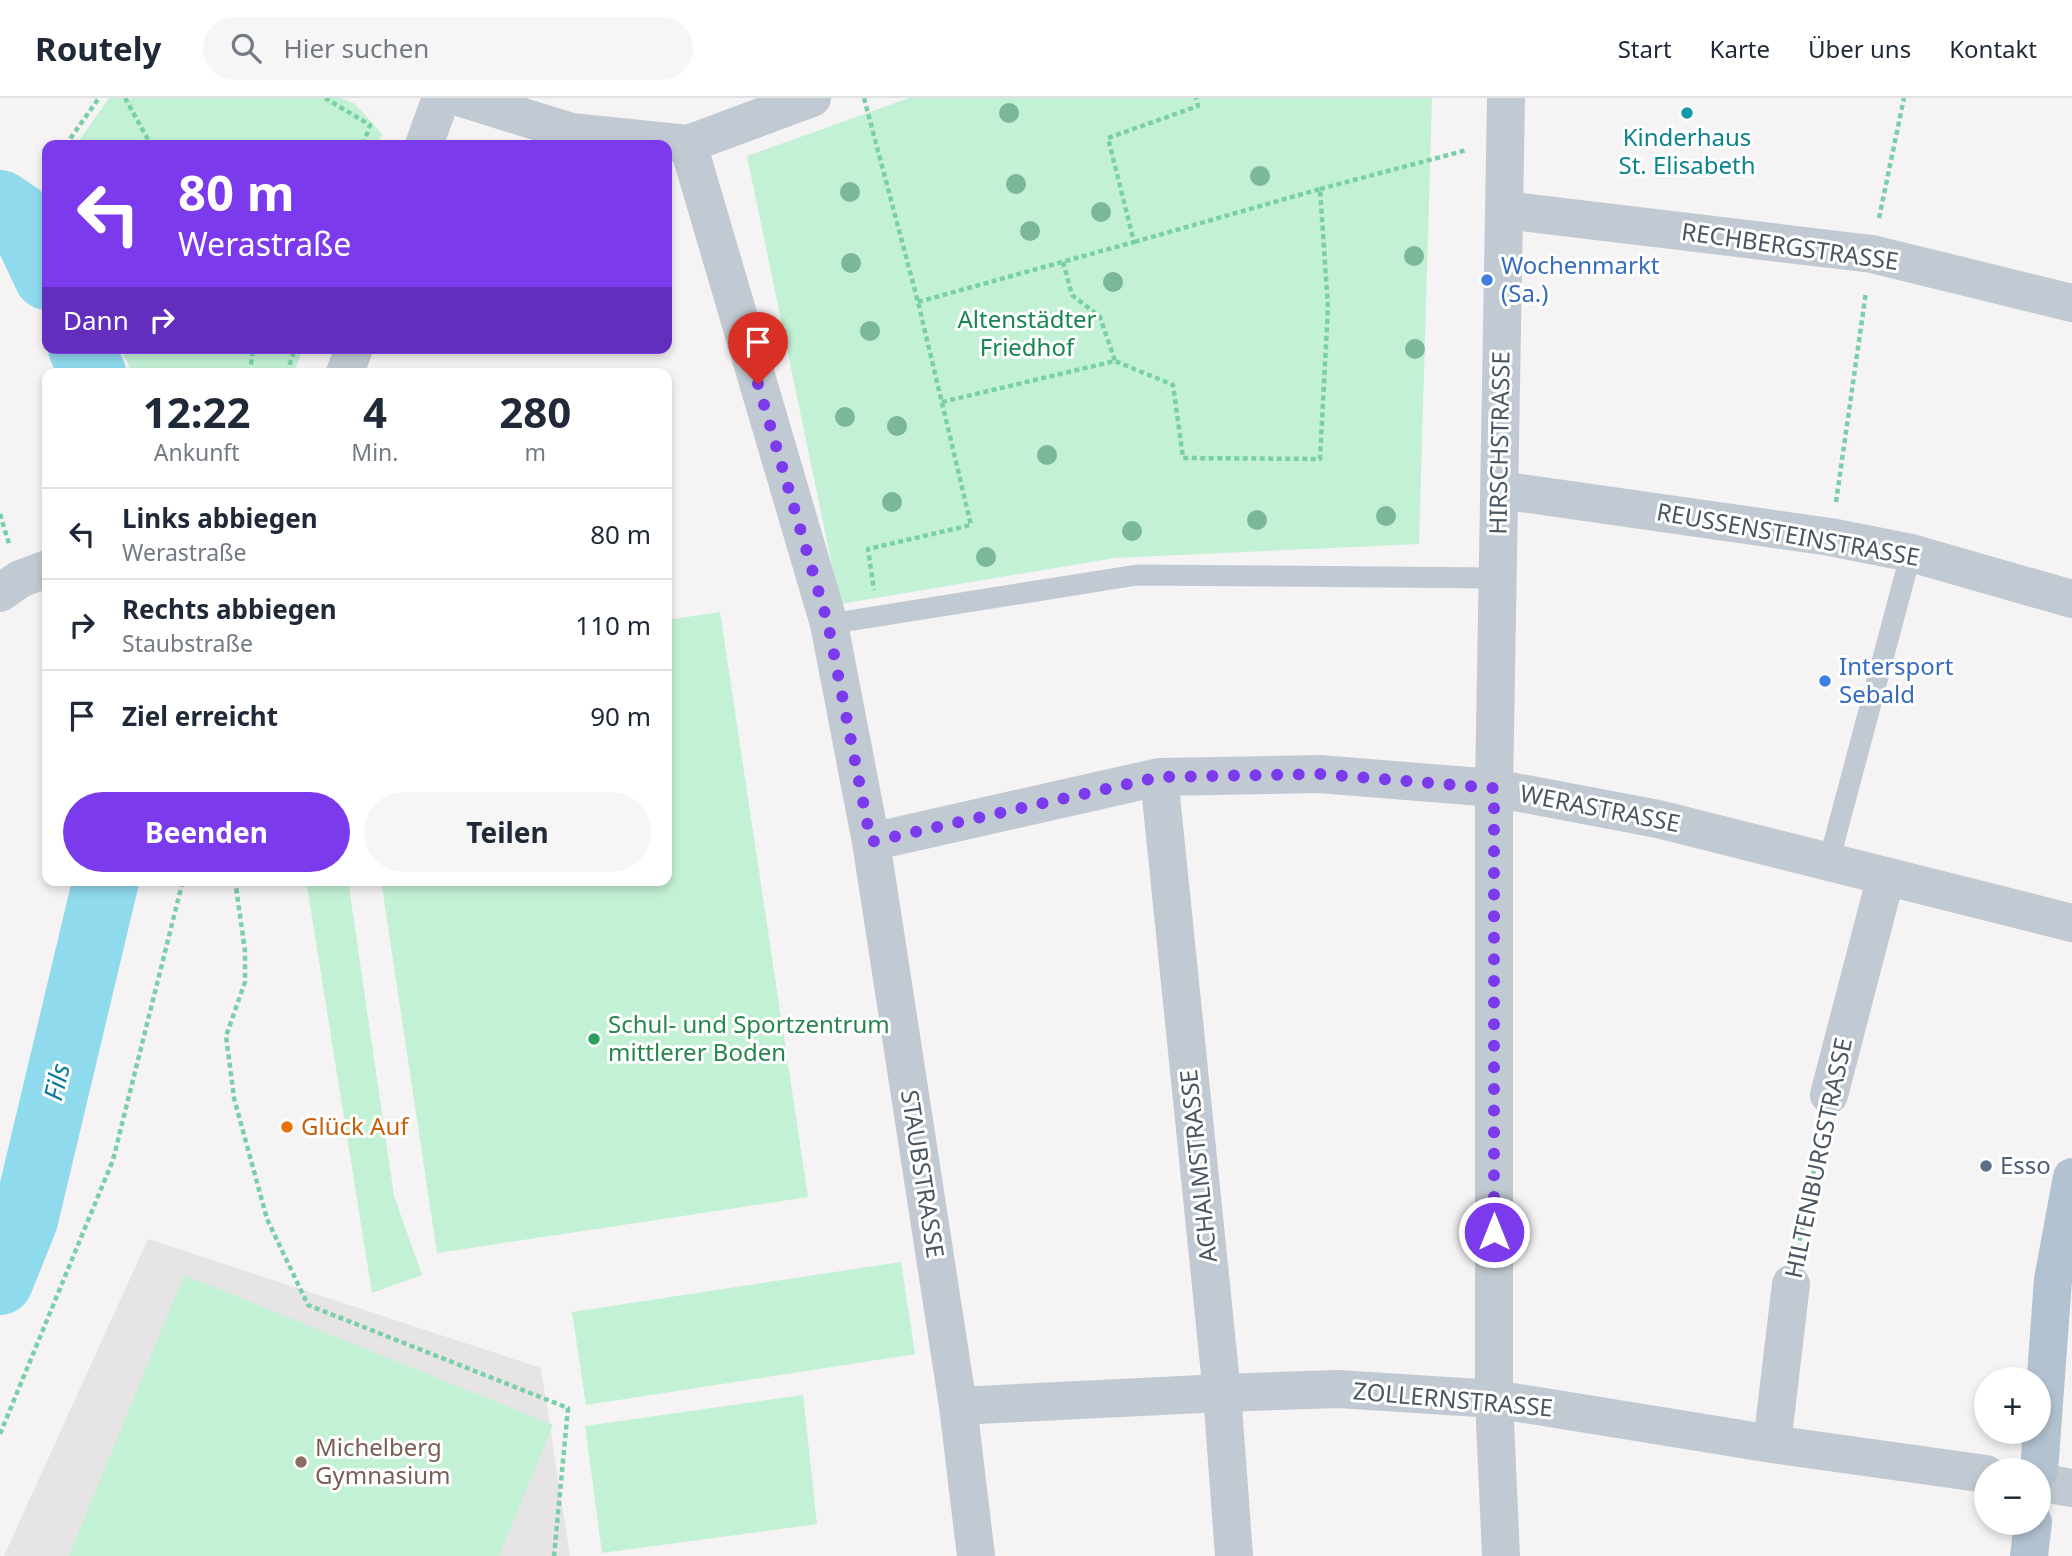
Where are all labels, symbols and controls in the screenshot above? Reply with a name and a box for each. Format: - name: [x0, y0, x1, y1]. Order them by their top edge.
- search box: [203, 17, 693, 80]
- text: Routely: [35, 26, 161, 71]
- icon: search: [227, 29, 265, 67]
- text: Hier suchen: [283, 30, 429, 66]
- text: Start: [1618, 32, 1672, 65]
- text: Karte: [1710, 32, 1770, 65]
- text: Über uns: [1808, 32, 1911, 65]
- text: Kontakt: [1949, 32, 2037, 65]
- marker: Kinderhaus St. Elisabeth: [1679, 105, 1695, 121]
- place label: Kinderhaus St. Elisabeth: [1619, 120, 1756, 181]
- text: 80 m: [178, 159, 295, 225]
- icon: left: [63, 168, 154, 259]
- street label: RECHBERGSTRASSE: [1679, 214, 1901, 277]
- text: Werastraße: [178, 222, 351, 265]
- place label: Wochenmarkt (Sa.): [1501, 248, 1660, 309]
- marker: Wochenmarkt (Sa.): [1479, 272, 1495, 288]
- icon: right: [143, 301, 181, 339]
- text: Dann: [63, 302, 129, 338]
- park label: Altenstädter Friedhof: [957, 302, 1097, 363]
- pin: [728, 312, 788, 384]
- icon: arrive: [739, 323, 777, 361]
- street label: HIRSCHSTRASSE: [1480, 351, 1517, 535]
- text: 12:22: [143, 383, 251, 440]
- text: 4: [363, 383, 387, 440]
- text: 280: [499, 383, 571, 440]
- text: Ankunft: [154, 436, 240, 468]
- text: Min.: [351, 436, 399, 468]
- text: m: [524, 436, 546, 468]
- street label: REUSSENSTEINSTRASSE: [1654, 494, 1922, 573]
- text: Links abbiegen: [122, 500, 318, 536]
- icon: left: [63, 515, 101, 553]
- text: 80 m: [590, 516, 651, 552]
- text: Werastraße: [122, 536, 247, 568]
- text: Rechts abbiegen: [122, 591, 337, 627]
- icon: right: [63, 606, 101, 644]
- text: 110 m: [575, 607, 651, 643]
- text: Staubstraße: [122, 627, 253, 659]
- place label: Intersport Sebald: [1839, 649, 1954, 710]
- marker: Intersport Sebald: [1817, 673, 1833, 689]
- icon: arrive: [63, 697, 101, 735]
- text: Ziel erreicht: [122, 698, 278, 734]
- text: 90 m: [590, 698, 651, 734]
- street label: WERASTRASSE: [1517, 776, 1683, 839]
- button: Beenden: [63, 792, 350, 872]
- button: Teilen: [364, 792, 651, 872]
- place label: Schul- und Sportzentrum mittlerer Boden: [608, 1007, 890, 1068]
- marker: Schul- und Sportzentrum mittlerer Boden: [586, 1031, 602, 1047]
- street label: HILTENBURGSTRASSE: [1776, 1034, 1859, 1281]
- water label: Fils: [34, 1060, 78, 1104]
- street label: ACHALMSTRASSE: [1171, 1068, 1224, 1264]
- street label: STAUBSTRASSE: [894, 1087, 953, 1260]
- place label: Glück Auf: [301, 1109, 410, 1142]
- marker: Glück Auf: [279, 1119, 295, 1135]
- place label: Esso: [2000, 1148, 2051, 1181]
- marker: Esso: [1978, 1158, 1994, 1174]
- position arrow: [1457, 1195, 1531, 1269]
- map controls: [1974, 1367, 2051, 1535]
- button: +: [1974, 1367, 2051, 1444]
- street label: ZOLLERNSTRASSE: [1352, 1373, 1554, 1424]
- place label: Michelberg Gymnasium: [315, 1430, 450, 1491]
- marker: Michelberg Gymnasium: [293, 1454, 309, 1470]
- button: −: [1974, 1458, 2051, 1535]

